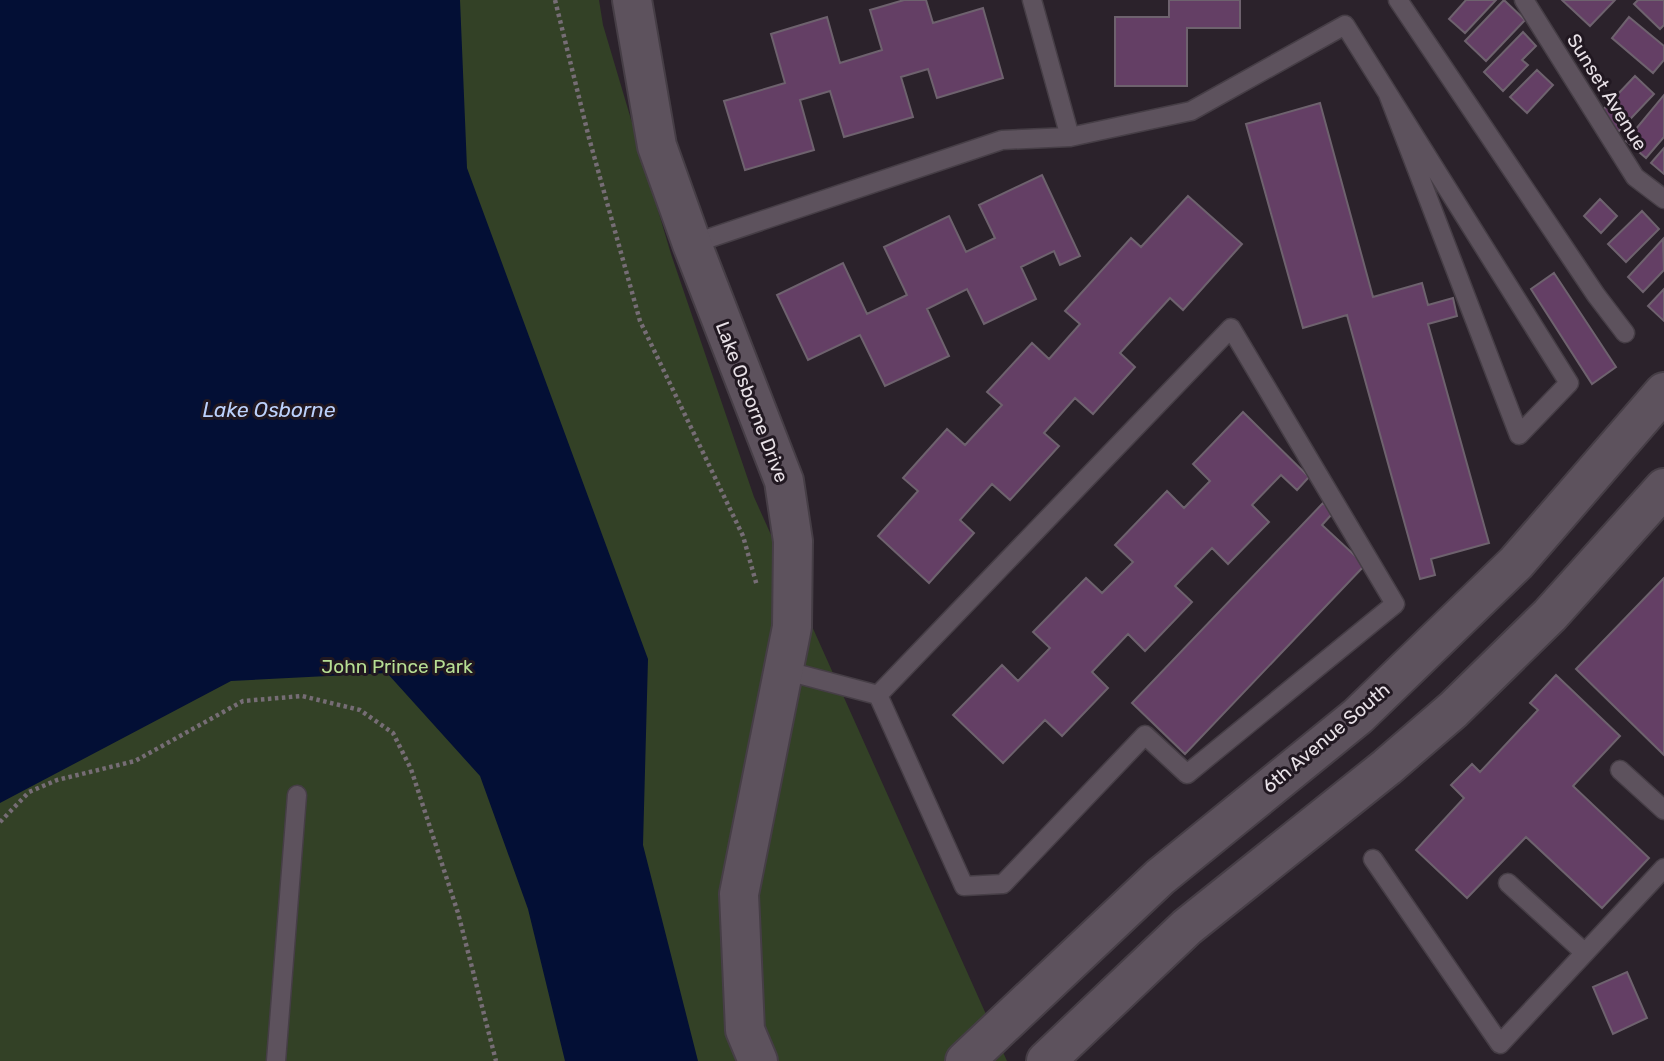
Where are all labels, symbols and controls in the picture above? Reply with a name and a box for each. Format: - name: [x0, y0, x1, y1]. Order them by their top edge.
- street label: Sunset Avenue: [1562, 29, 1652, 155]
- street label: Lake Osborne Drive: [711, 318, 793, 486]
- water label: Lake Osborne: [202, 397, 336, 422]
- park label: John Prince Park: [321, 655, 473, 678]
- street label: 6th Avenue South: [1258, 678, 1394, 798]

